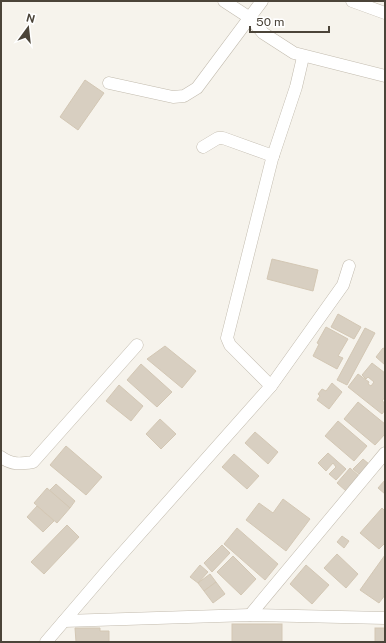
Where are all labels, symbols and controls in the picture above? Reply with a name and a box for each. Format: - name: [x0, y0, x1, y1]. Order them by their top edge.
- north arrow: [8, 8, 48, 48]
- scale bar: [250, 8, 329, 34]
- text: N: [25, 11, 36, 25]
- text: 50 m: [256, 15, 284, 29]

